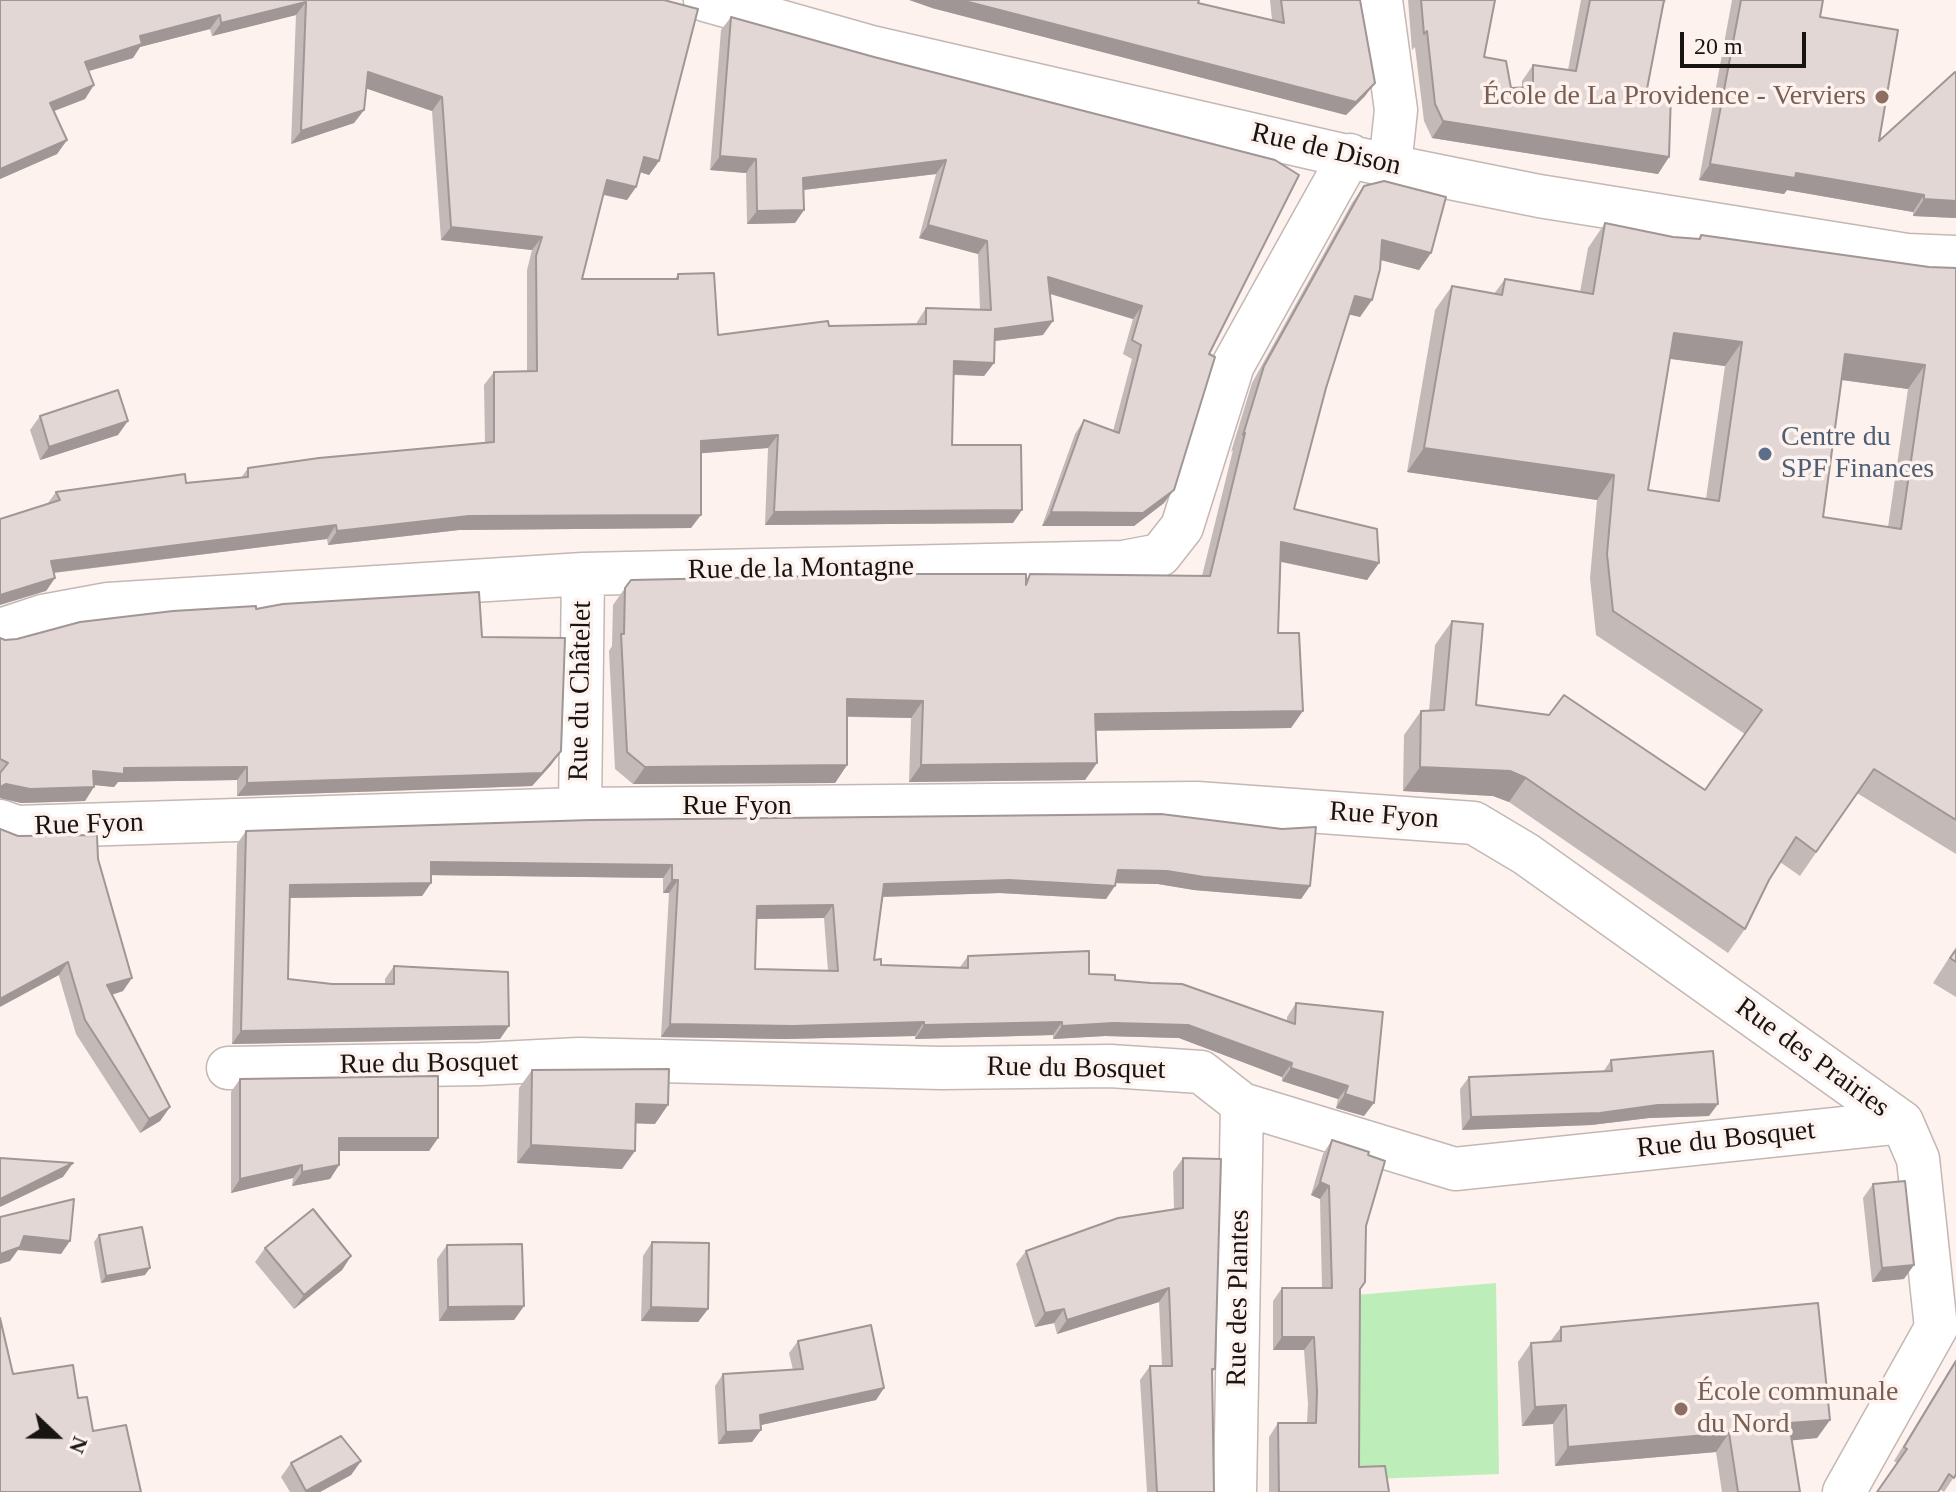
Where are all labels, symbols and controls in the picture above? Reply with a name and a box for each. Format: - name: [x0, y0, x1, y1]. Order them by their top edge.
- scale bar: [1684, 16, 1810, 66]
- text: 20 m: [1694, 33, 1743, 59]
- place label: École de La Providence - Verviers: [1483, 80, 1866, 114]
- marker: École de La Providence - Verviers: [1873, 88, 1891, 106]
- street label: Rue de Dison: [1248, 116, 1404, 184]
- place label: Centre du SPF Finances: [1781, 421, 1934, 487]
- marker: Centre du SPF Finances: [1756, 445, 1774, 463]
- street label: Rue de la Montagne: [688, 550, 914, 588]
- street label: Rue du Châtelet: [563, 601, 599, 781]
- street label: Rue Fyon: [682, 790, 792, 824]
- street label: Rue Fyon: [1328, 795, 1440, 837]
- street label: Rue Fyon: [34, 806, 144, 844]
- street label: Rue des Prairies: [1729, 991, 1895, 1125]
- street label: Rue du Bosquet: [339, 1046, 519, 1082]
- street label: Rue du Bosquet: [986, 1051, 1166, 1087]
- street label: Rue du Bosquet: [1635, 1114, 1817, 1166]
- street label: Rue des Plantes: [1221, 1209, 1257, 1387]
- place label: École communale du Nord: [1697, 1376, 1898, 1442]
- north arrow: [16, 1396, 96, 1476]
- marker: École communale du Nord: [1672, 1400, 1690, 1418]
- text: N: [64, 1433, 93, 1457]

